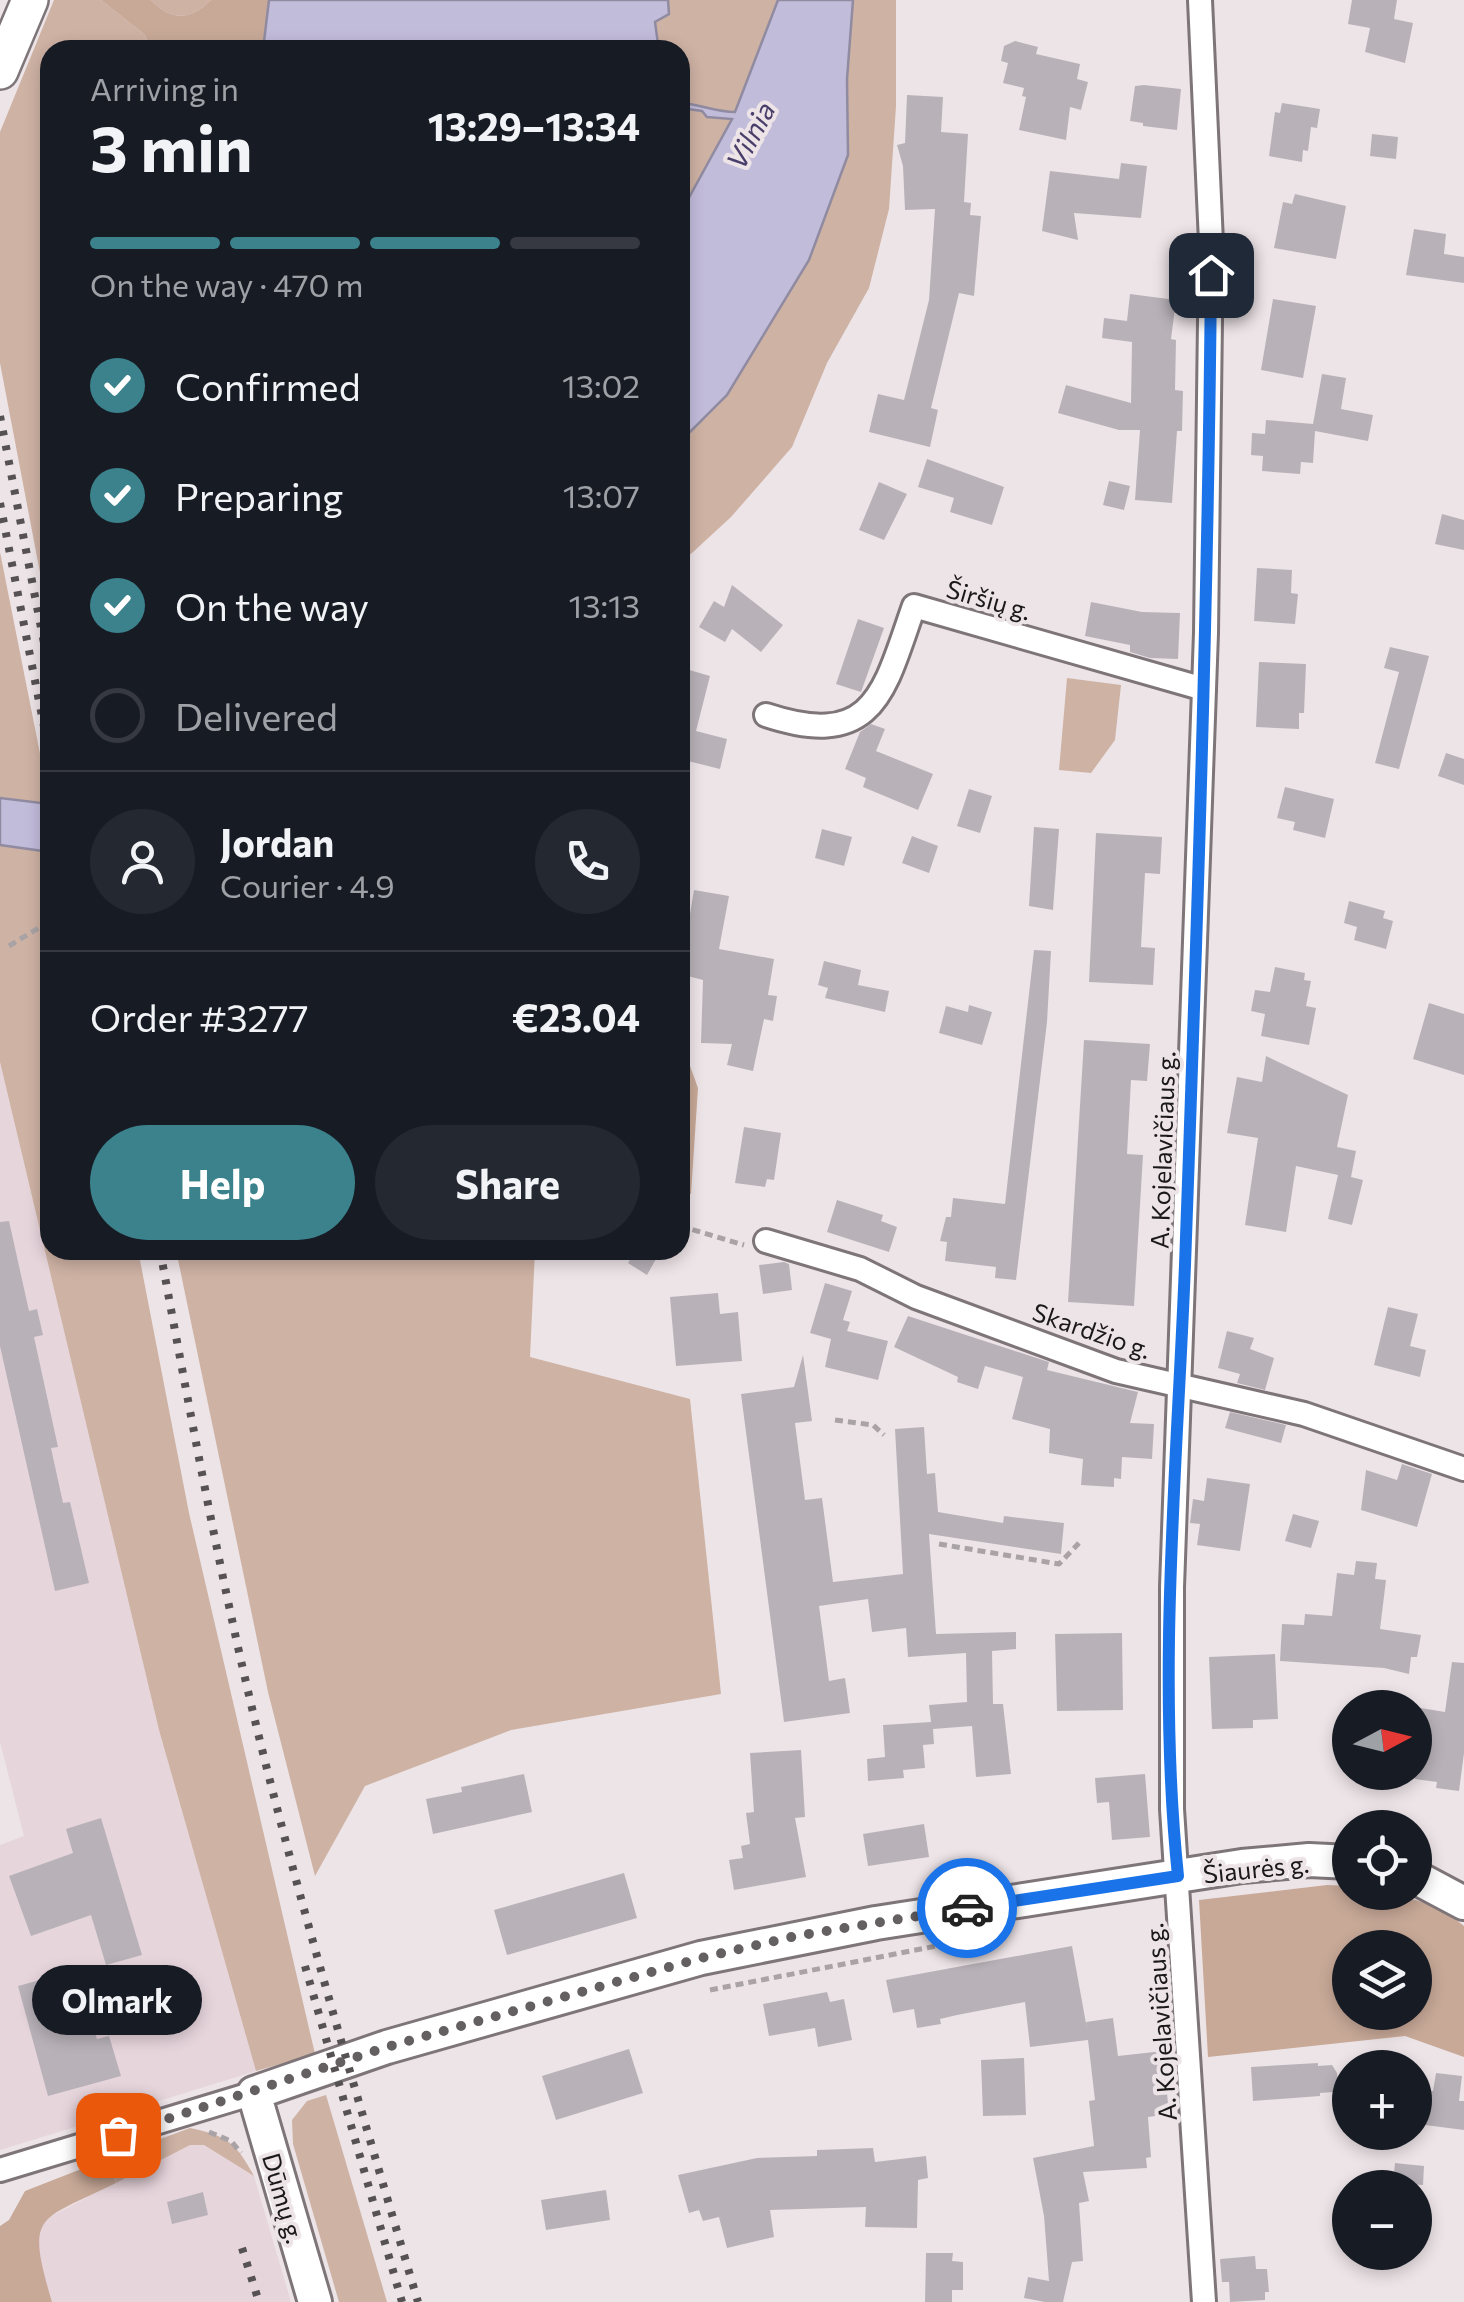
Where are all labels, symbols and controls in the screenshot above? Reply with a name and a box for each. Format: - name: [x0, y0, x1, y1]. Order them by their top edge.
- text: Arriving in: [90, 68, 239, 108]
- water label: Vilnia: [718, 95, 782, 175]
- text: 13:29–13:34: [428, 102, 640, 149]
- text: 3 min: [90, 106, 253, 185]
- pin: [1169, 233, 1254, 318]
- icon: home: [1184, 248, 1239, 303]
- text: On the way · 470 m: [90, 264, 363, 304]
- icon: check: [90, 358, 145, 413]
- text: Confirmed: [175, 362, 361, 409]
- text: 13:02: [562, 365, 640, 405]
- icon: check: [90, 468, 145, 523]
- text: Preparing: [175, 472, 343, 519]
- text: 13:07: [563, 475, 640, 515]
- street label: Širšių g.: [943, 573, 1035, 625]
- icon: check: [90, 578, 145, 633]
- text: On the way: [175, 582, 369, 629]
- text: 13:13: [569, 585, 640, 625]
- text: Delivered: [175, 692, 338, 739]
- button: person: [90, 809, 195, 914]
- button: phone: [535, 809, 640, 914]
- text: Jordan: [220, 818, 334, 865]
- text: Courier · 4.9: [220, 865, 395, 905]
- text: Order #3277: [90, 993, 309, 1040]
- text: €23.04: [512, 993, 640, 1040]
- street label: A. Kojelavičiaus g.: [1144, 1050, 1180, 1250]
- button: Help: [90, 1125, 355, 1240]
- button: Share: [375, 1125, 640, 1240]
- street label: Skardžio g.: [1029, 1296, 1155, 1364]
- north arrow: [1332, 1690, 1432, 1790]
- map controls: [1332, 1690, 1432, 2270]
- button: locate: [1332, 1810, 1432, 1910]
- street label: Šiaurės g.: [1201, 1848, 1311, 1888]
- courier: [917, 1858, 1017, 1958]
- icon: car: [940, 1881, 995, 1936]
- street label: A. Kojelavičiaus g.: [1138, 1922, 1182, 2122]
- button: layers: [1332, 1930, 1432, 2030]
- callout: Olmark: [33, 1965, 203, 2035]
- text: Olmark: [61, 1980, 173, 2020]
- button: +: [1332, 2050, 1432, 2150]
- pin: [76, 2093, 161, 2178]
- icon: bag: [91, 2108, 146, 2163]
- street label: Dūmų g.: [257, 2149, 311, 2247]
- button: −: [1332, 2170, 1432, 2270]

